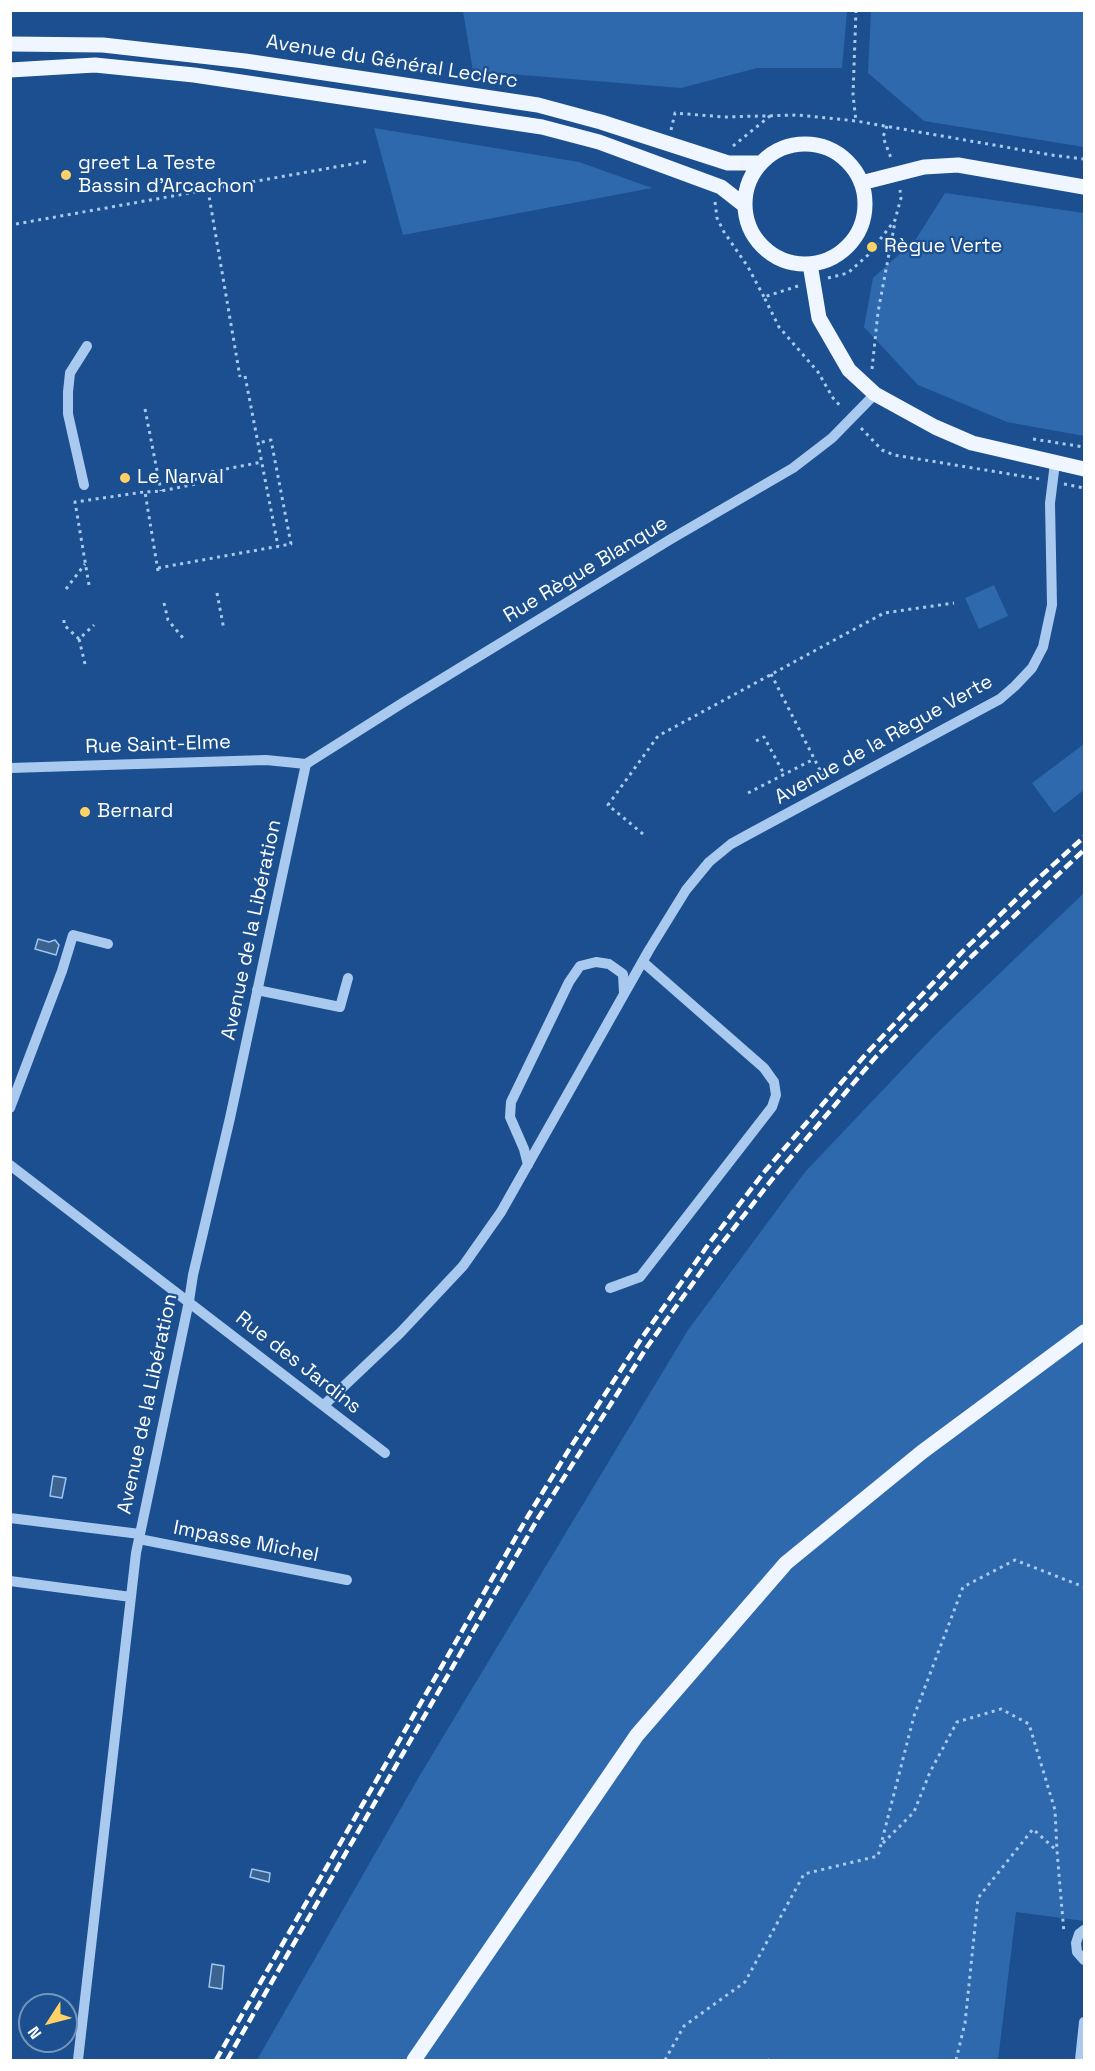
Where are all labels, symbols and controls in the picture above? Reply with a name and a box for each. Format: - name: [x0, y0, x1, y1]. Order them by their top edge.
- street label: Avenue du Général Leclerc: [264, 30, 520, 94]
- place label: greet La Teste Bassin d'Arcachon: [78, 152, 254, 199]
- marker: greet La Teste Bassin d'Arcachon: [59, 168, 73, 182]
- place label: Règue Verte: [884, 235, 1002, 259]
- marker: Règue Verte: [865, 240, 879, 254]
- place label: Le Narval: [137, 466, 224, 490]
- marker: Le Narval: [118, 471, 132, 485]
- street label: Rue Règue Blanque: [500, 512, 672, 628]
- street label: Avenue de la Règue Verte: [771, 670, 997, 810]
- street label: Rue Saint-Elme: [85, 730, 231, 760]
- place label: Bernard: [97, 800, 173, 824]
- marker: Bernard: [78, 805, 92, 819]
- street label: Avenue de la Libération: [217, 818, 287, 1042]
- street label: Avenue de la Libération: [113, 1292, 183, 1516]
- street label: Rue des Jardins: [230, 1306, 366, 1420]
- street label: Impasse Michel: [171, 1516, 321, 1568]
- north arrow: [18, 1993, 78, 2053]
- text: N: [23, 2022, 46, 2043]

